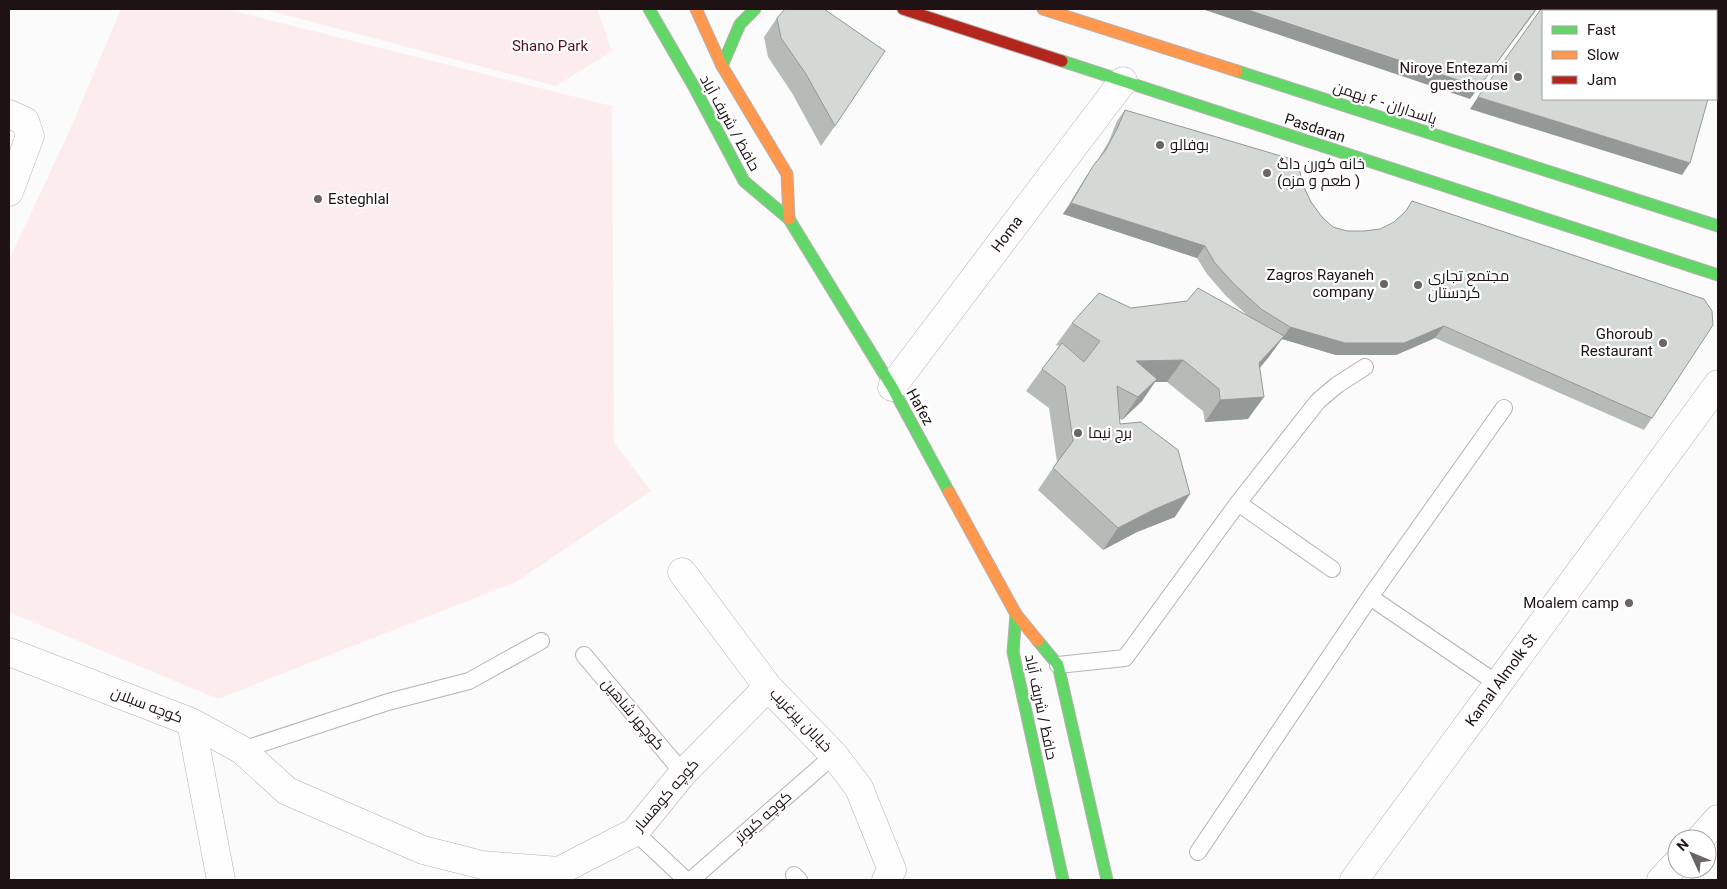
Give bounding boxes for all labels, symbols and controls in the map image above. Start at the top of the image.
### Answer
legend [1542,10,1717,100]
text: Fast [1587,21,1616,39]
park label: Shano Park [512,37,588,55]
text: Slow [1587,46,1619,64]
place label: Niroye Entezami guesthouse [1400,59,1508,94]
marker: Niroye Entezami guesthouse [1512,71,1524,83]
text: Jam [1587,71,1617,89]
street label: حافظ / شریف آباد [696,72,764,174]
street label: پاسداران - ۶ بهمن [1331,78,1439,129]
street label: Pasdaran [1282,110,1348,146]
place label: بوفالو [1170,136,1209,154]
marker: بوفالو [1154,139,1166,151]
place label: خانه کورن داگ (طعم و مزه ) [1277,155,1365,191]
marker: خانه کورن داگ (طعم و مزه ) [1261,167,1273,179]
place label: Esteghlal [328,190,389,208]
marker: Esteghlal [312,193,324,205]
street label: Homa [988,212,1026,256]
place label: Zagros Rayaneh company [1267,266,1374,301]
place label: مجتمع تجاری کردستان [1428,267,1509,303]
marker: Zagros Rayaneh company [1378,278,1390,290]
marker: مجتمع تجاری کردستان [1412,279,1424,291]
place label: Ghoroub Restaurant [1581,325,1653,360]
marker: Ghoroub Restaurant [1657,337,1669,349]
street label: Hafez [903,385,937,429]
place label: برج نیما [1088,424,1132,444]
marker: برج نیما [1072,427,1084,439]
place label: Moalem camp [1523,594,1619,612]
marker: Moalem camp [1623,597,1635,609]
street label: Kamal Almolk St [1461,630,1541,730]
street label: حافظ / شریف آباد [1021,653,1061,761]
street label: کوچهر شاهین [597,674,668,754]
street label: کوچه سبلان [108,683,186,728]
street label: خیابان پیرغریب [765,684,836,756]
street label: کوچه کوهسار [629,755,703,836]
street label: کوچه کبوتر [730,787,796,848]
north arrow [1667,829,1717,879]
text: N [1673,836,1692,854]

